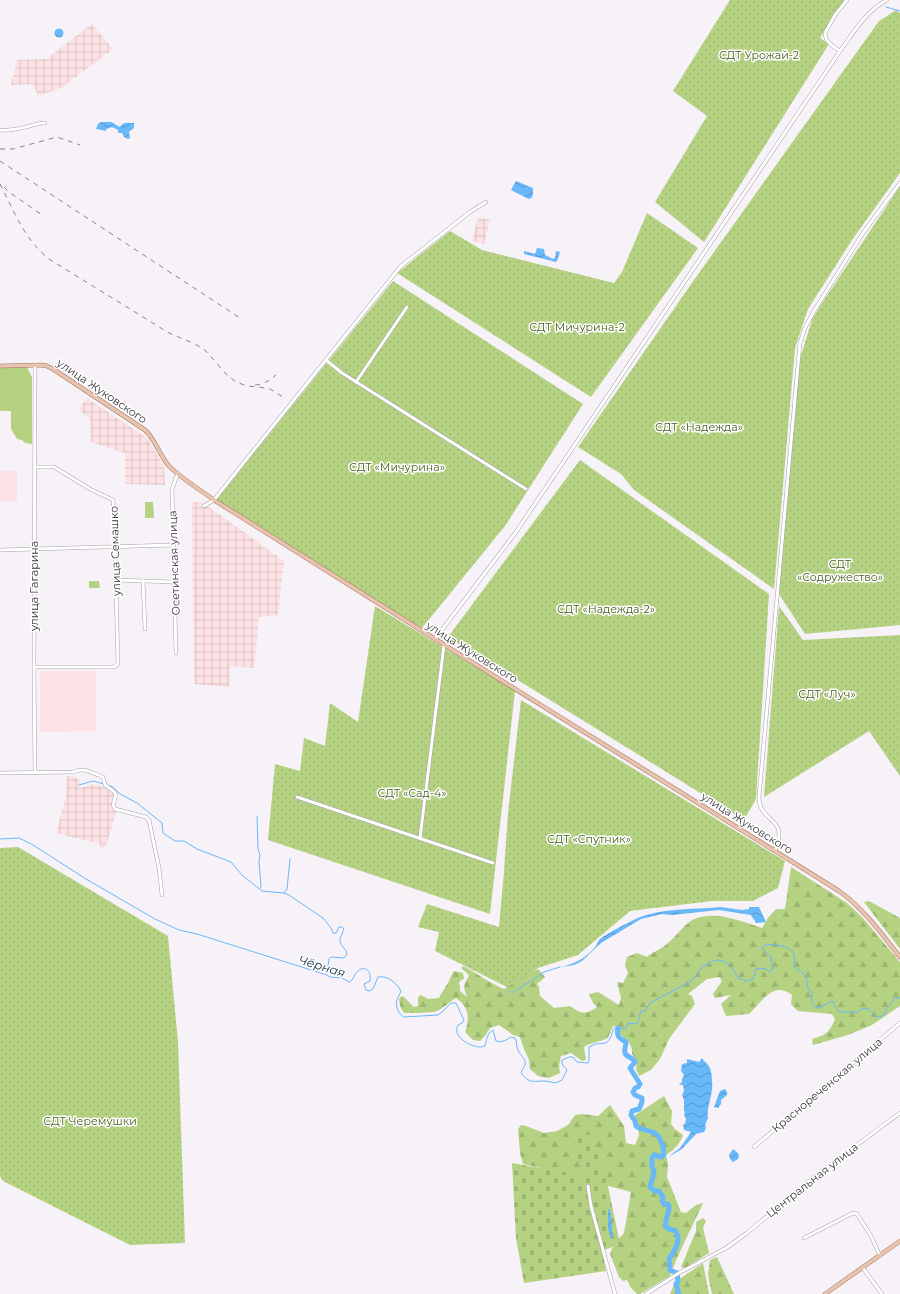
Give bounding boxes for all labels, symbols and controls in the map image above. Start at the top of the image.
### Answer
park label: СДТ Урожай-2 [719,48,799,62]
park label: СДТ Мичурина-2 [529,320,625,334]
street label: улица Жуковского [54,355,150,426]
park label: СДТ «Надежда» [655,420,743,434]
park label: СДТ «Мичурина» [349,460,445,474]
street label: улица Семашко [106,506,124,597]
street label: Осетинская улица [165,510,183,616]
street label: улица Гагарина [27,541,41,632]
park label: СДТ «Содружество» [797,557,883,584]
park label: СДТ «Надежда-2» [557,602,655,616]
street label: улица Жуковского [423,618,520,686]
park label: СДТ «Луч» [798,687,856,701]
park label: СДТ «Сад-4» [378,786,446,800]
street label: улица Жуковского [698,789,795,857]
park label: СДТ «Спутник» [547,832,631,846]
water label: Чёрная [297,952,347,980]
street label: Краснореченская улица [769,1035,885,1135]
park label: СДТ Черемушки [43,1114,137,1128]
street label: Центральная улица [763,1140,861,1220]

